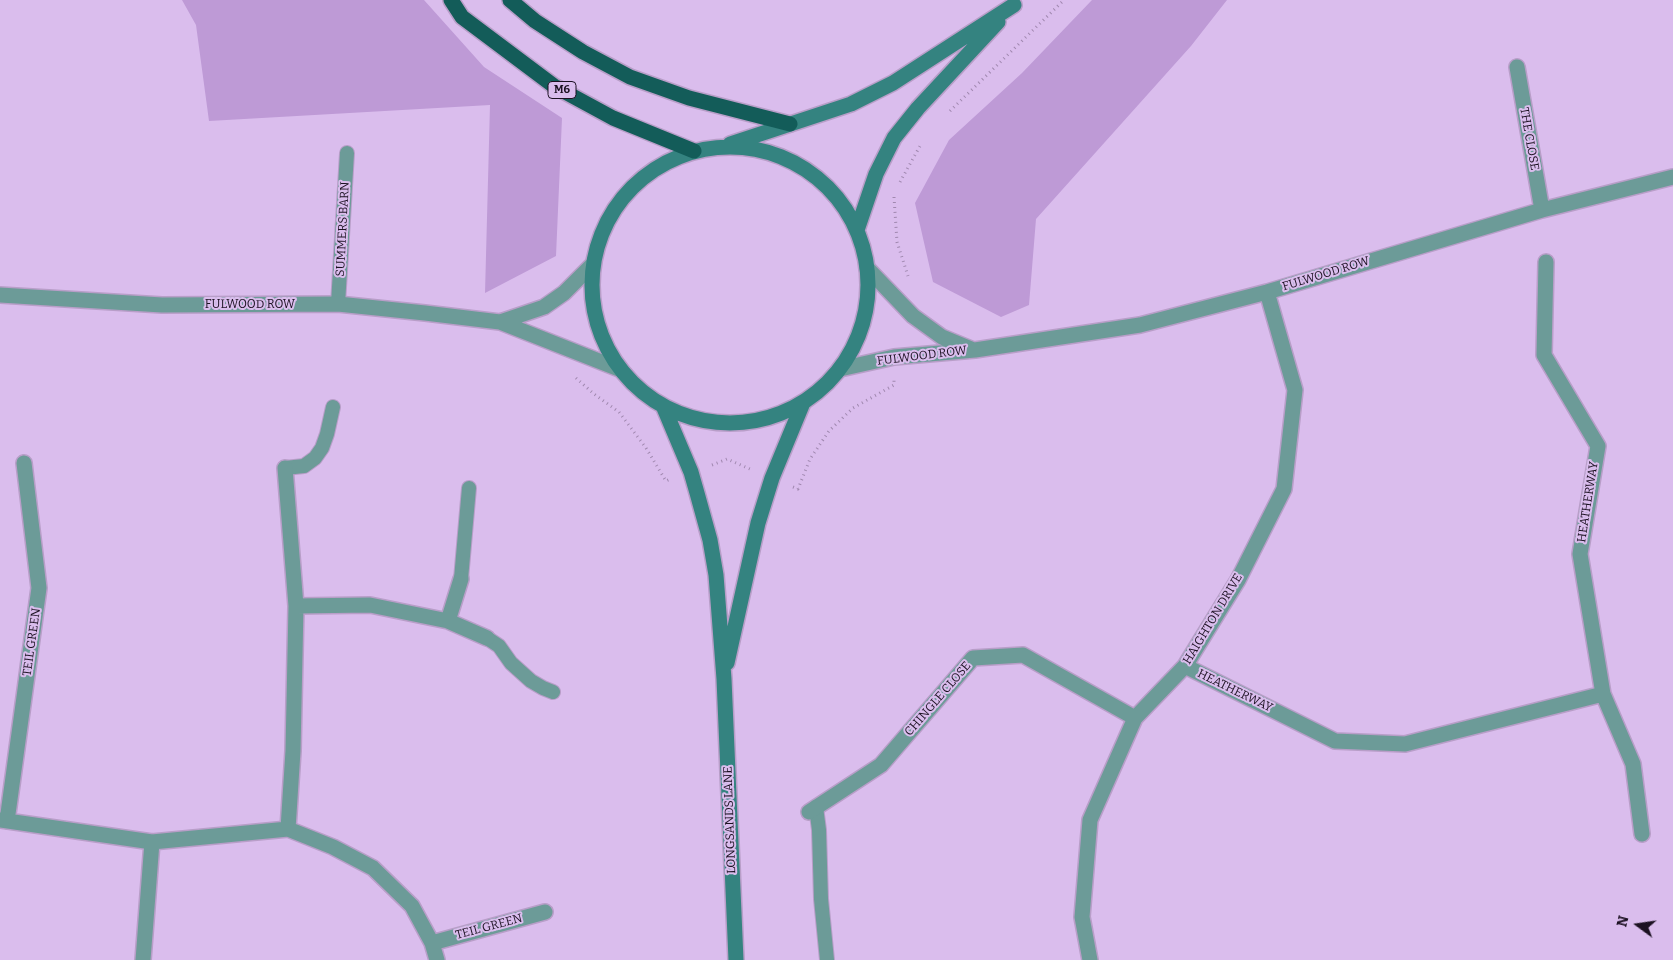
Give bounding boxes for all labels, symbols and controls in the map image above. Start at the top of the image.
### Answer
road number: M6 [548,82,576,98]
street label: THE CLOSE [1516,107,1542,171]
street label: SUMMERS BARN [333,181,353,277]
street label: FULWOOD ROW [1281,254,1371,294]
street label: FULWOOD ROW [205,298,295,312]
street label: FULWOOD ROW [876,343,968,369]
street label: HEATHERWAY [1574,460,1602,544]
street label: HAIGHTON DRIVE [1180,571,1246,667]
street label: TEIL GREEN [20,607,44,677]
street label: CHINGLE CLOSE [902,659,974,739]
street label: HEATHERWAY [1195,667,1275,715]
street label: LONGSANDS LANE [721,766,739,874]
north arrow [1613,900,1663,950]
street label: TEIL GREEN [454,911,524,943]
text: N [1613,914,1633,929]

